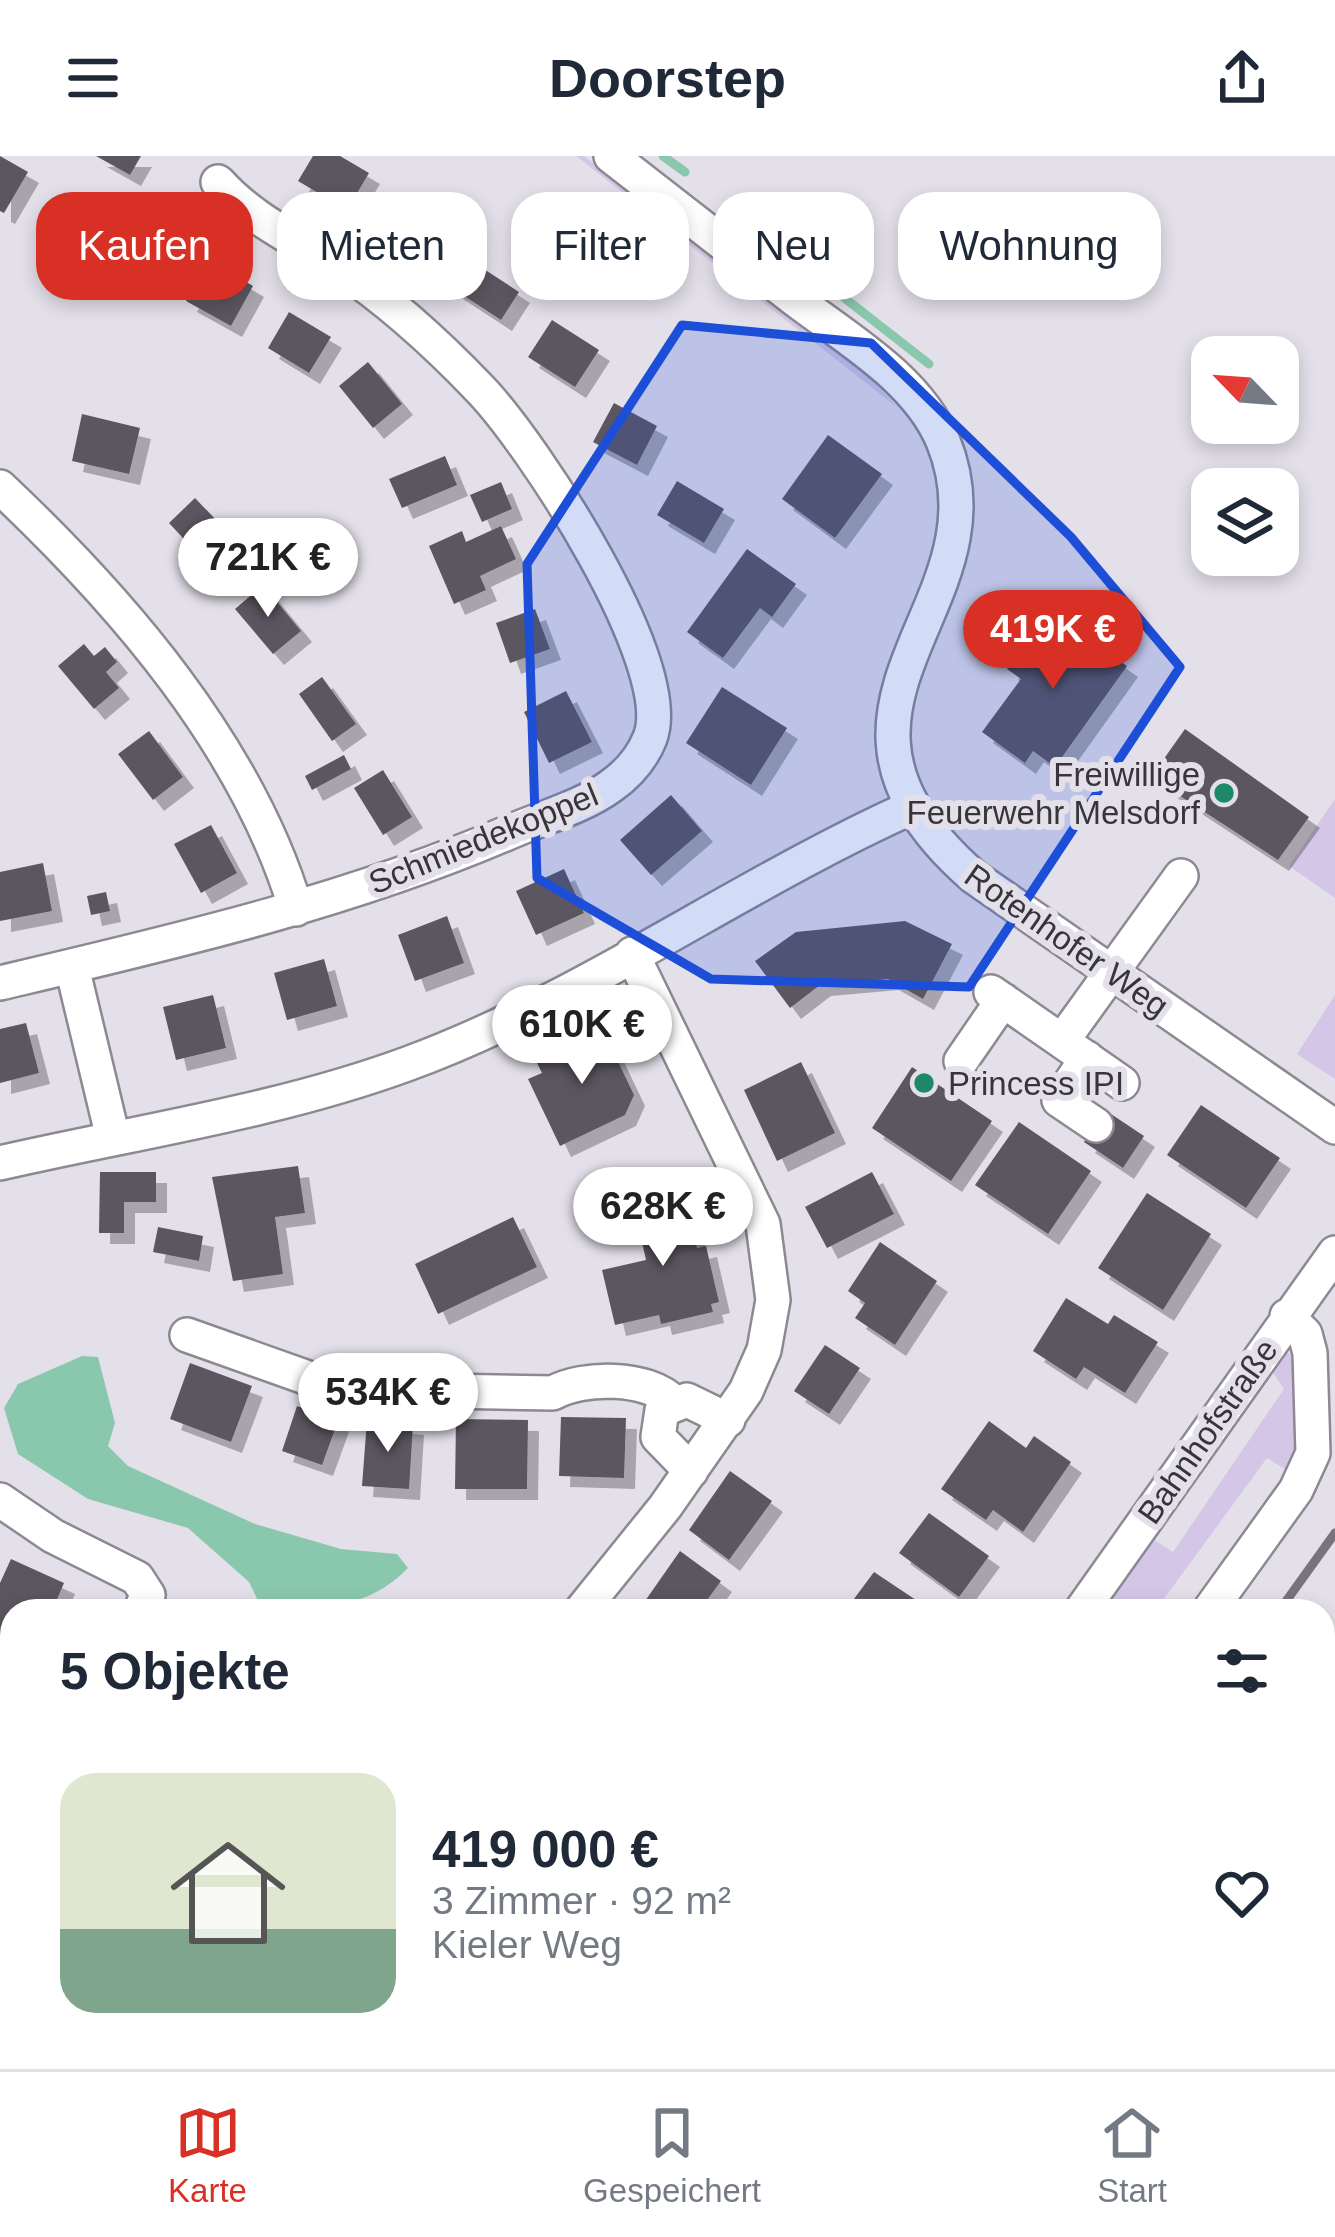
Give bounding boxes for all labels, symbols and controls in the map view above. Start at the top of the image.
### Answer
icon: menu [60,45,126,111]
icon: share [1209,45,1275,111]
text: Doorstep [549,48,786,108]
chip: Kaufen [36,192,253,300]
chip: Mieten [277,192,487,300]
chip: Filter [511,192,689,300]
chip: Neu [713,192,874,300]
chip: Wohnung [898,192,1161,300]
north arrow [1191,336,1299,444]
map controls [1191,336,1299,576]
button: layers [1191,468,1299,576]
pin: 721K € [170,518,366,620]
text: 721K € [205,535,331,578]
pin: 419K € [955,590,1151,692]
text: 419K € [990,607,1116,650]
place label: Freiwillige Feuerwehr Melsdorf [907,756,1201,831]
street label: Schmiedekoppel [363,776,603,901]
marker: Freiwillige Feuerwehr Melsdorf [1211,780,1237,806]
street label: Rotenhofer Weg [958,857,1176,1024]
pin: 610K € [484,985,680,1087]
text: 610K € [519,1002,645,1045]
place label: Princess IPI [948,1065,1124,1102]
marker: Princess IPI [911,1070,937,1096]
pin: 628K € [565,1167,761,1269]
text: 628K € [600,1184,726,1227]
street label: Bahnhofstraße [1130,1332,1285,1531]
pin: 534K € [290,1353,486,1455]
text: 534K € [325,1370,451,1413]
icon: filters [1209,1638,1275,1704]
text: 5 Objekte [60,1643,290,1700]
icon: home [156,1821,300,1965]
text: 419 000 € [432,1821,659,1878]
icon: heart [1209,1860,1275,1926]
text: 3 Zimmer · 92 m² [432,1879,731,1922]
text: Kieler Weg [432,1923,622,1966]
tab: Karte [168,2100,247,2210]
tab: Gespeichert [583,2100,761,2210]
tab: Start [1097,2100,1167,2210]

